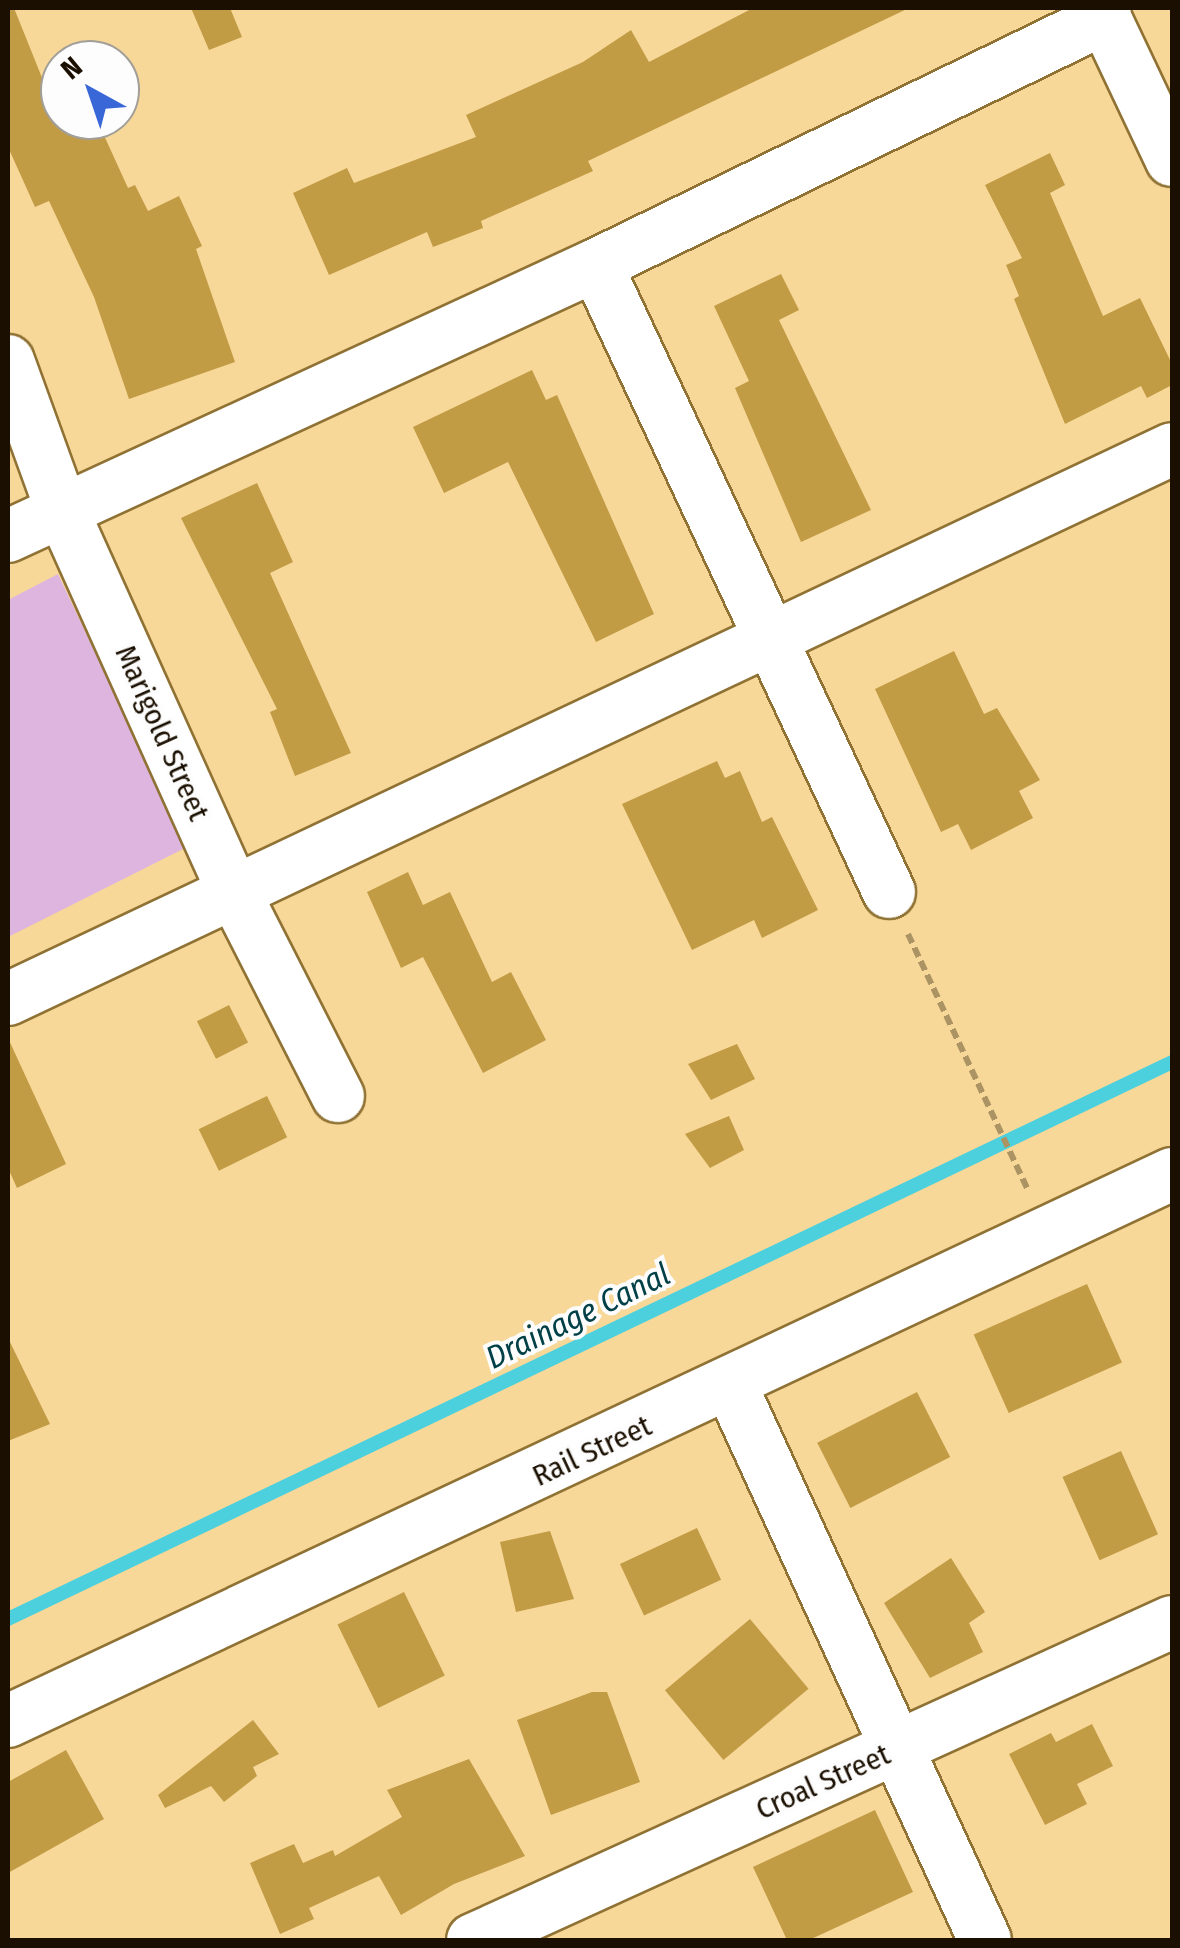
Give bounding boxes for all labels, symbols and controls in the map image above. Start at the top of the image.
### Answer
north arrow [40,40,140,140]
text: N [55,50,89,86]
street label: Marigold Street [107,640,217,826]
water label: Drainage Canal [480,1255,676,1377]
street label: Rail Street [527,1408,657,1494]
street label: Croal Street [750,1736,896,1828]

